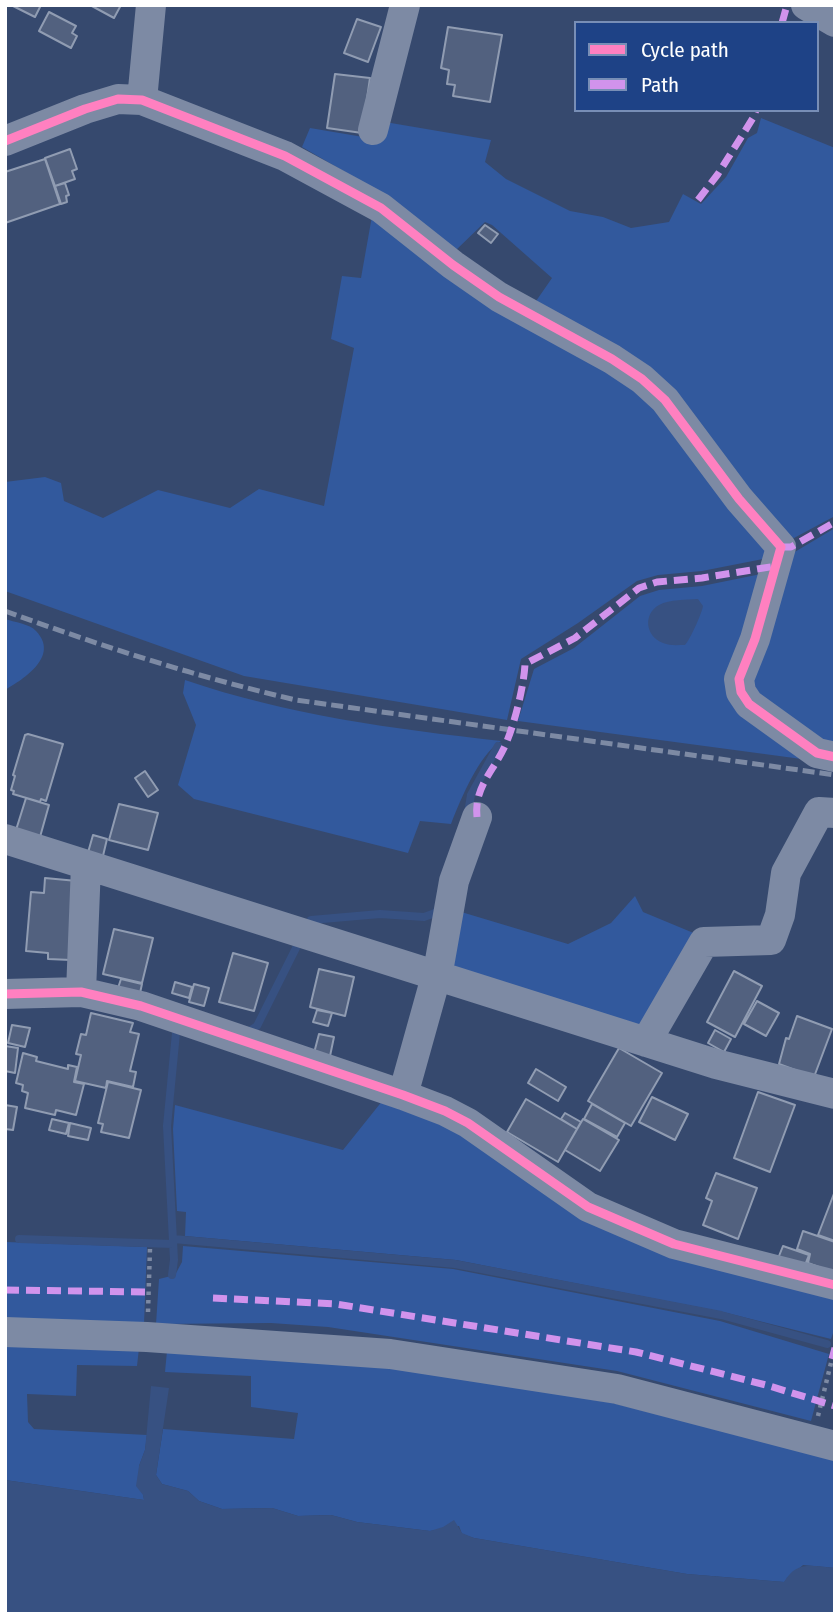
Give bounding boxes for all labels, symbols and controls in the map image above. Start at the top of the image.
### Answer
legend [574,21,819,112]
text: Cycle path [641,37,729,63]
text: Path [641,72,679,98]

